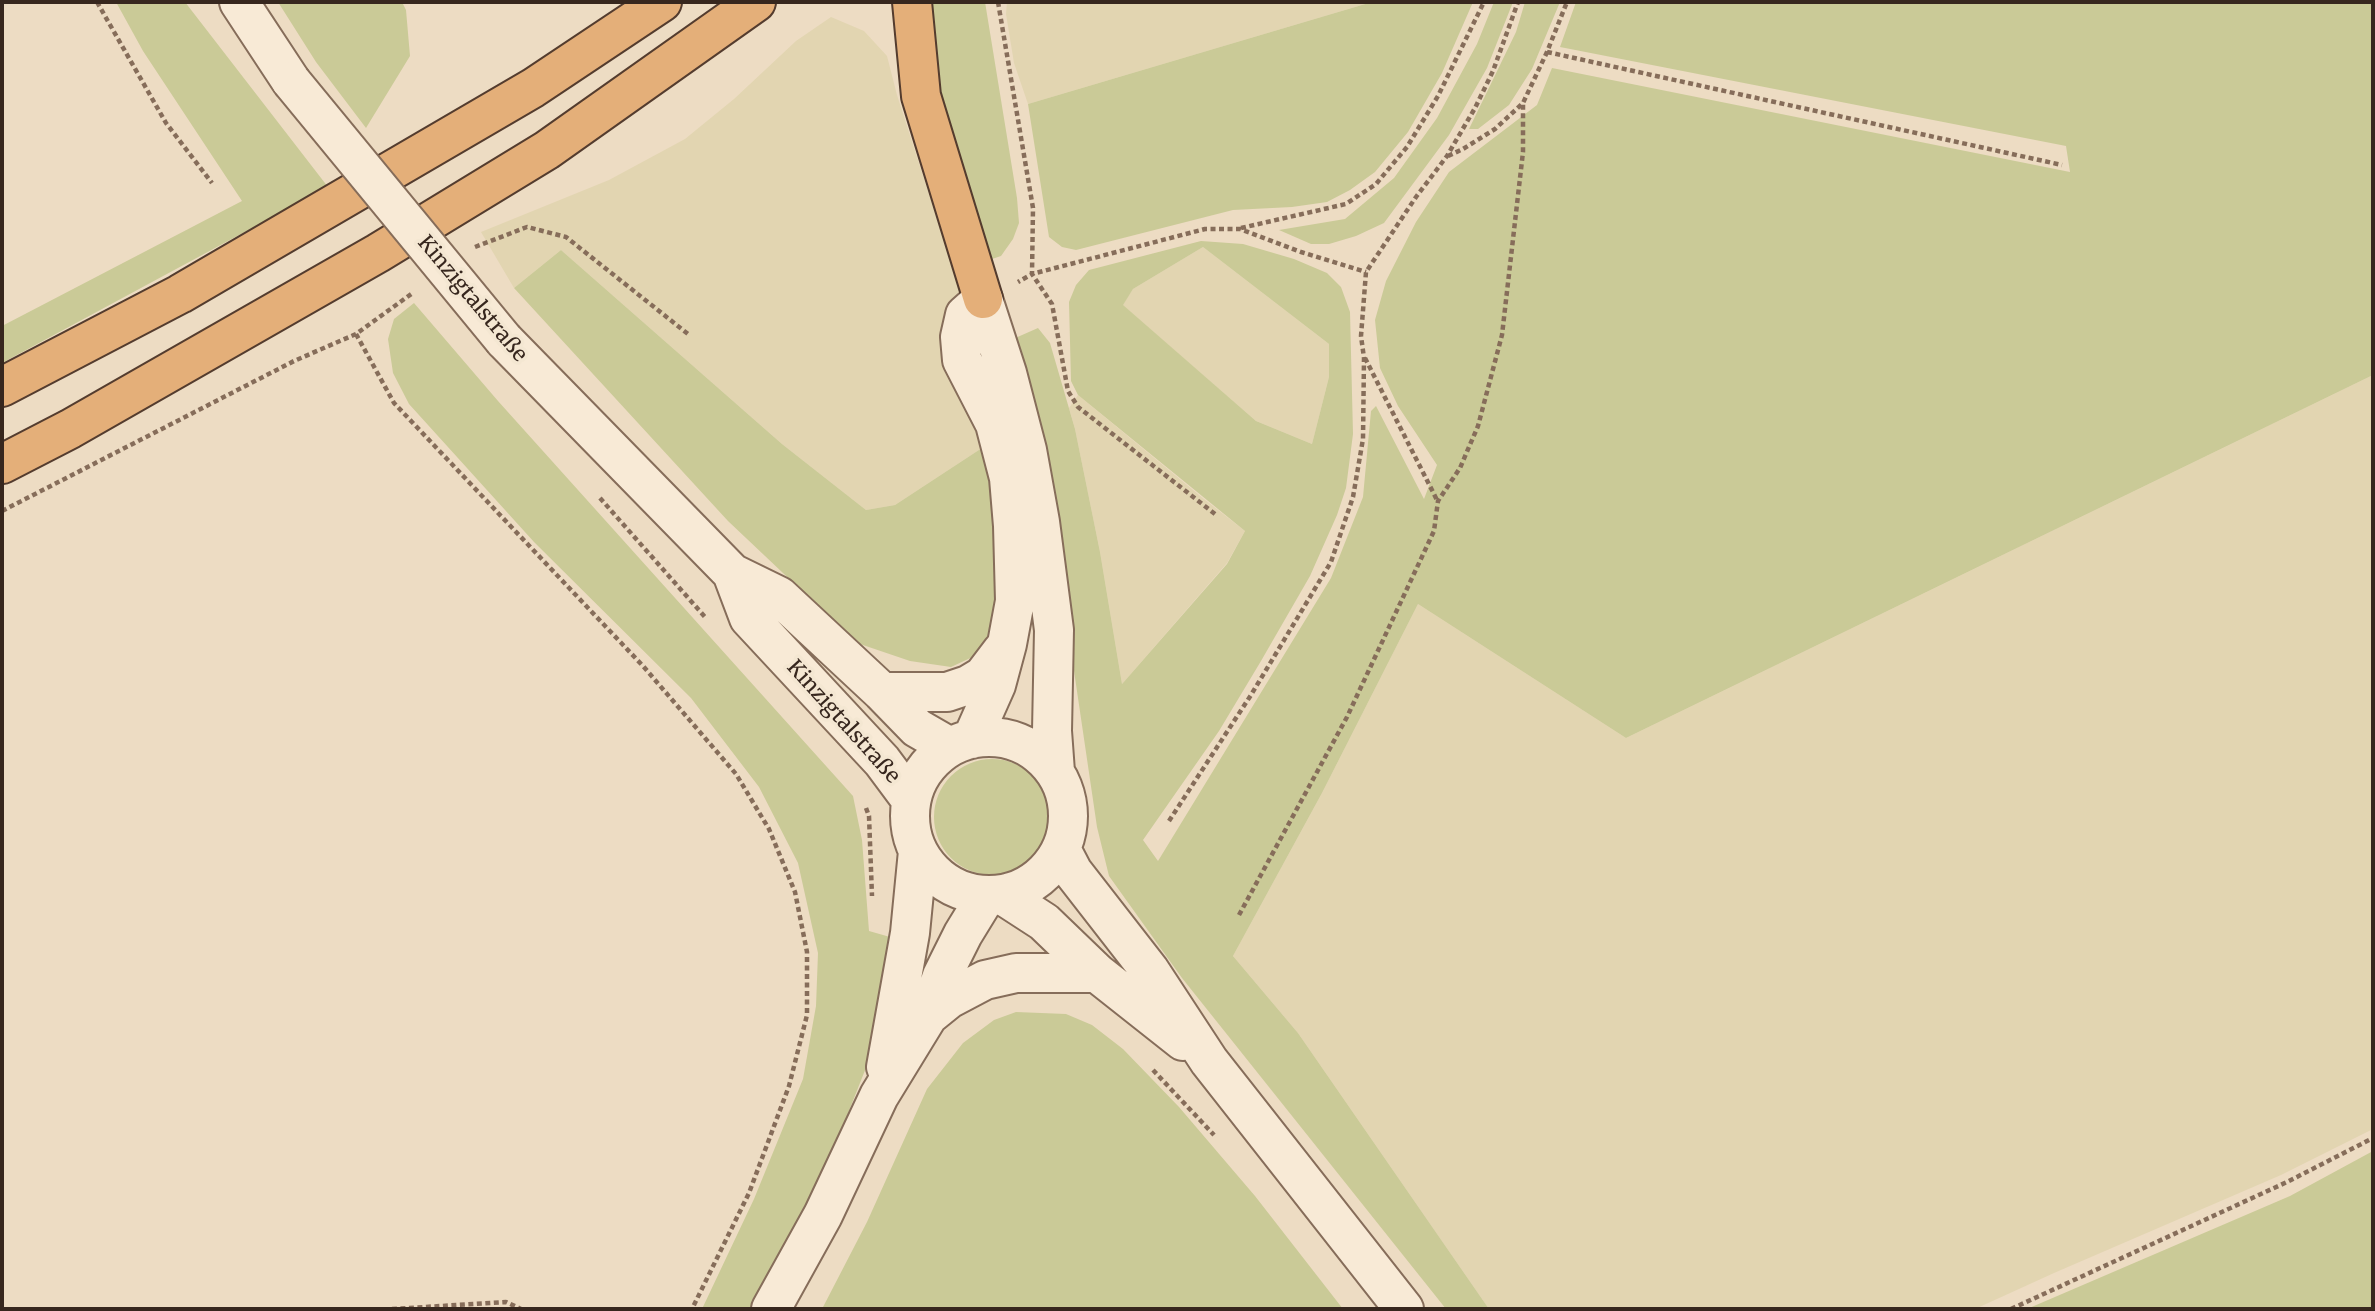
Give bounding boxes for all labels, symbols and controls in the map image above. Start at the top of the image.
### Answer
street label: Kinzigtalstraße [412,231,532,367]
street label: Kinzigtalstraße [781,655,905,789]

